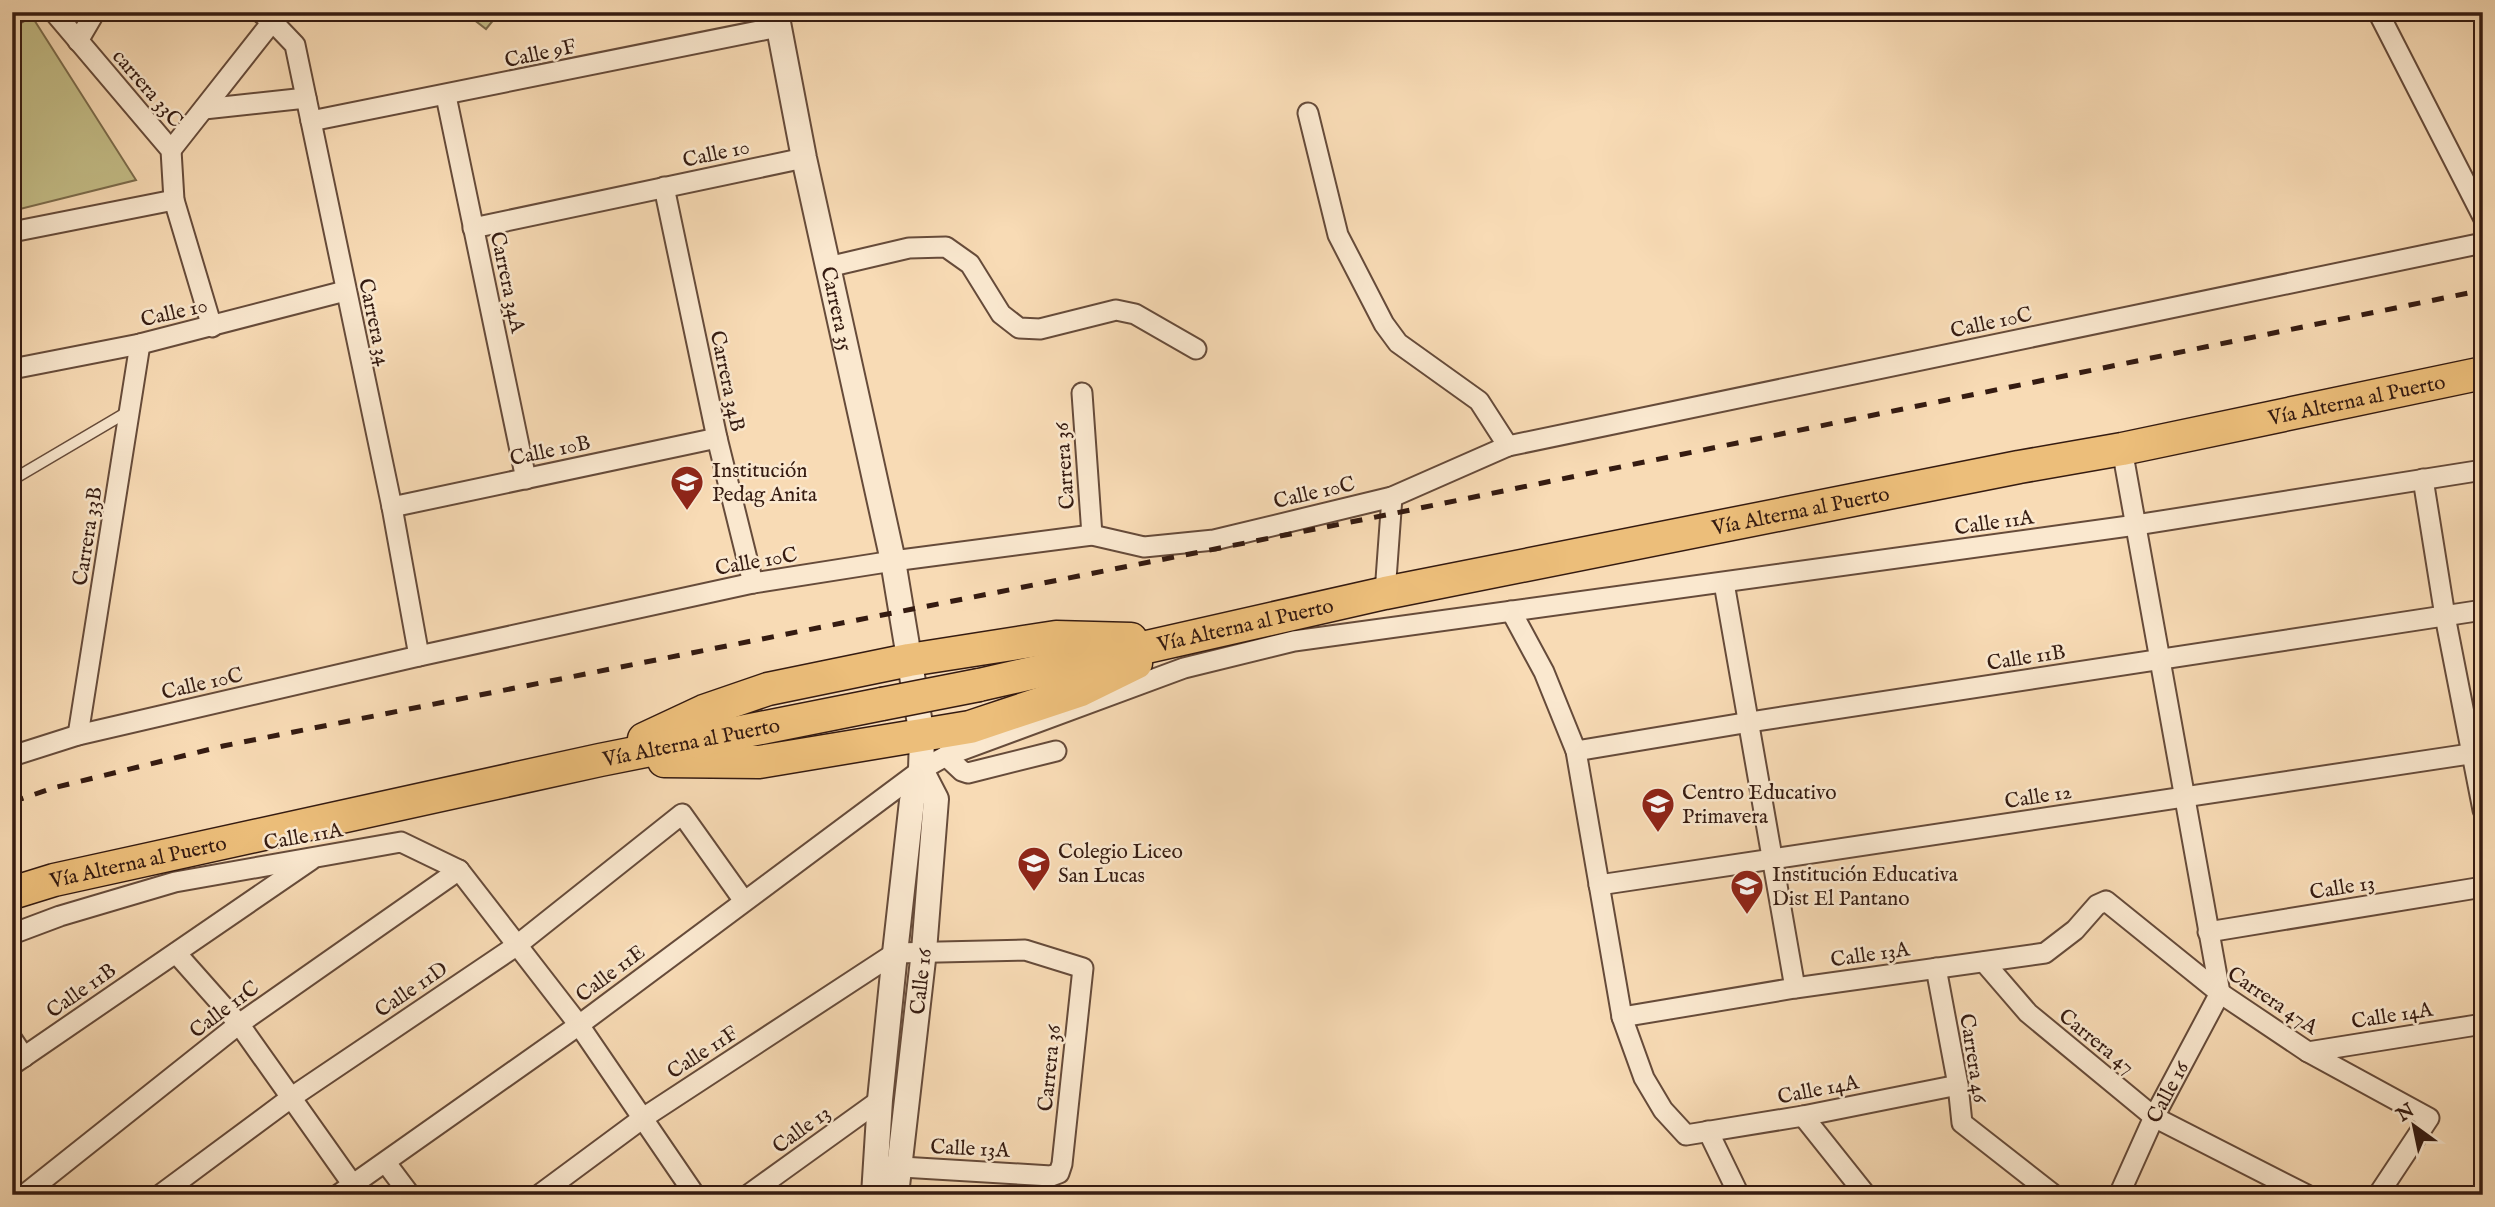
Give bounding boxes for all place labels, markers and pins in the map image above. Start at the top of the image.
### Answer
place label: Institución Pedag Anita [712,458,818,509]
school or university icon: Institución Pedag Anita [668,463,706,512]
place label: Centro Educativo Primavera [1682,780,1836,831]
school or university icon: Centro Educativo Primavera [1639,785,1677,834]
place label: Colegio Liceo San Lucas [1058,839,1183,890]
school or university icon: Colegio Liceo San Lucas [1015,844,1053,893]
place label: Institución Educativa Dist El Pantano [1772,862,1959,913]
school or university icon: Institución Educativa Dist El Pantano [1728,867,1766,916]

